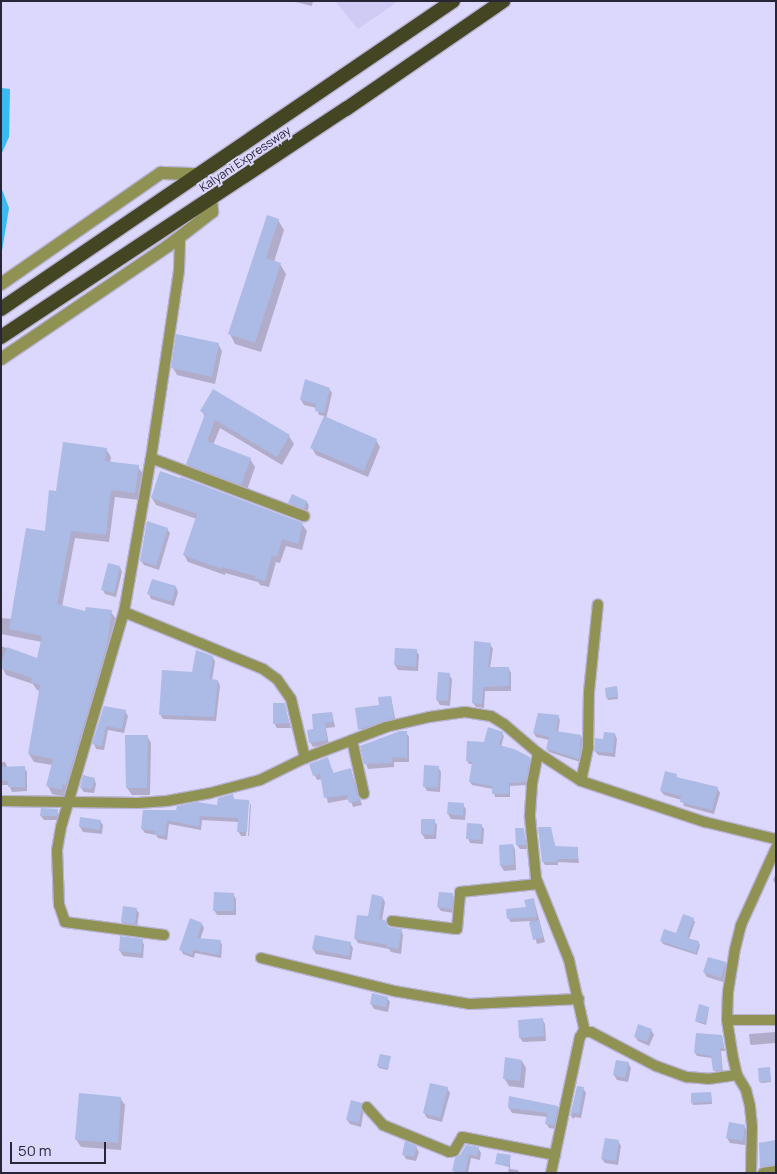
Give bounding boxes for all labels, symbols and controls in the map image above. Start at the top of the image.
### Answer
street label: Kalyani Expressway [197,123,293,195]
scale bar [12,1132,109,1164]
text: 50 m [18,1140,52,1161]

